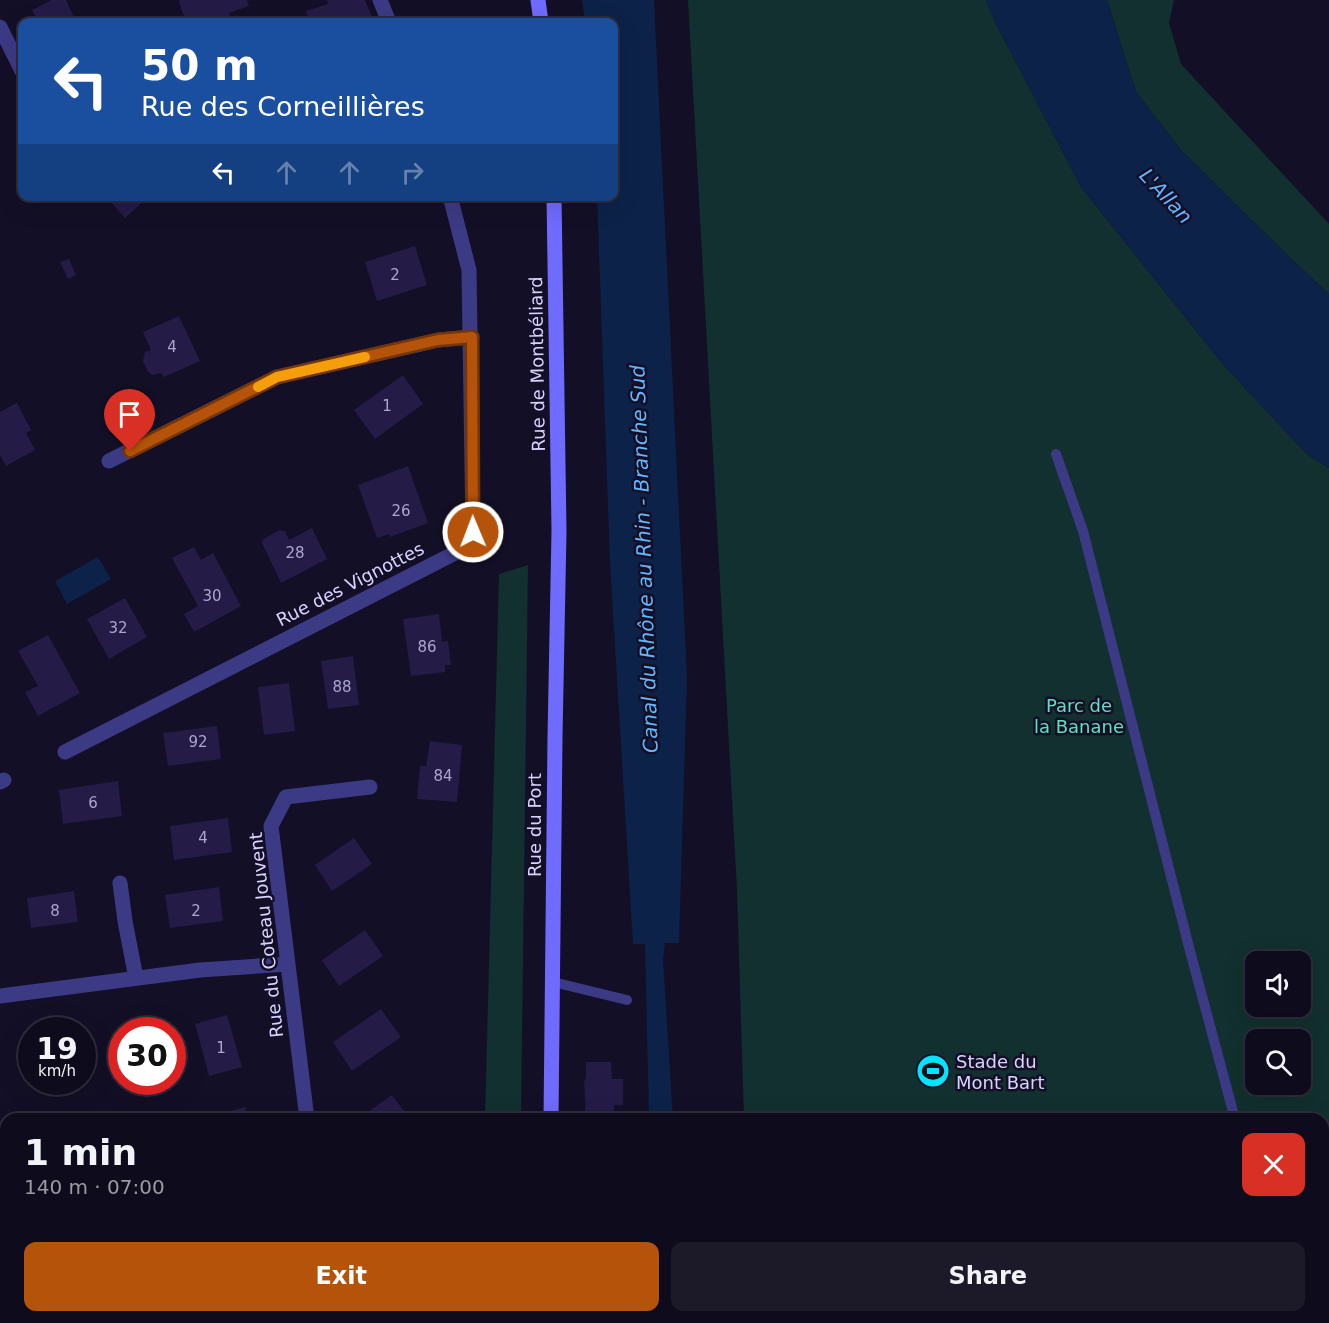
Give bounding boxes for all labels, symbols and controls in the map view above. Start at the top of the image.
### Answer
text: 50 m [141,41,258,90]
icon: left [42,42,120,120]
text: Rue des Corneillières [141,91,425,122]
icon: left [207,156,240,189]
icon: ahead [270,156,303,189]
icon: ahead [333,156,366,189]
icon: right [396,156,429,189]
water label: L'Allan [1135,164,1197,228]
house number: 2 [390,266,400,284]
street label: Rue de Montbéliard [525,276,549,452]
house number: 4 [167,338,177,356]
water label: Canal du Rhône au Rhin - Branche Sud [625,364,663,753]
pin [104,389,155,451]
house number: 1 [382,397,392,415]
icon: arrive [113,398,146,431]
position arrow [441,500,505,564]
house number: 26 [391,502,411,520]
street label: Rue des Vignottes [273,538,427,630]
house number: 28 [285,544,305,562]
house number: 30 [202,587,222,605]
house number: 32 [108,619,128,637]
house number: 86 [417,638,437,656]
house number: 88 [332,678,352,696]
park label: Parc de la Banane [1034,695,1124,737]
house number: 92 [188,733,208,751]
house number: 84 [433,767,453,785]
street label: Rue du Port [524,773,545,877]
house number: 6 [88,794,98,812]
house number: 4 [198,829,208,847]
street label: Rue du Coteau Jouvent [245,831,287,1039]
house number: 8 [50,902,60,920]
house number: 2 [191,902,201,920]
map controls [1245,951,1311,1095]
button: sound [1245,951,1311,1017]
speed limit sign: 30 [108,1017,186,1095]
button: search [1245,1029,1311,1095]
text: 19 [36,1031,78,1066]
house number: 1 [216,1039,226,1057]
place label: Stade du Mont Bart [956,1051,1045,1093]
sports icon: Stade du Mont Bart [915,1053,951,1089]
text: km/h [38,1062,76,1080]
text: 1 min [24,1132,137,1173]
button: close [1242,1133,1305,1196]
text: 140 m · 07:00 [24,1175,165,1199]
button: Exit [24,1242,659,1311]
button: Share [671,1242,1305,1311]

